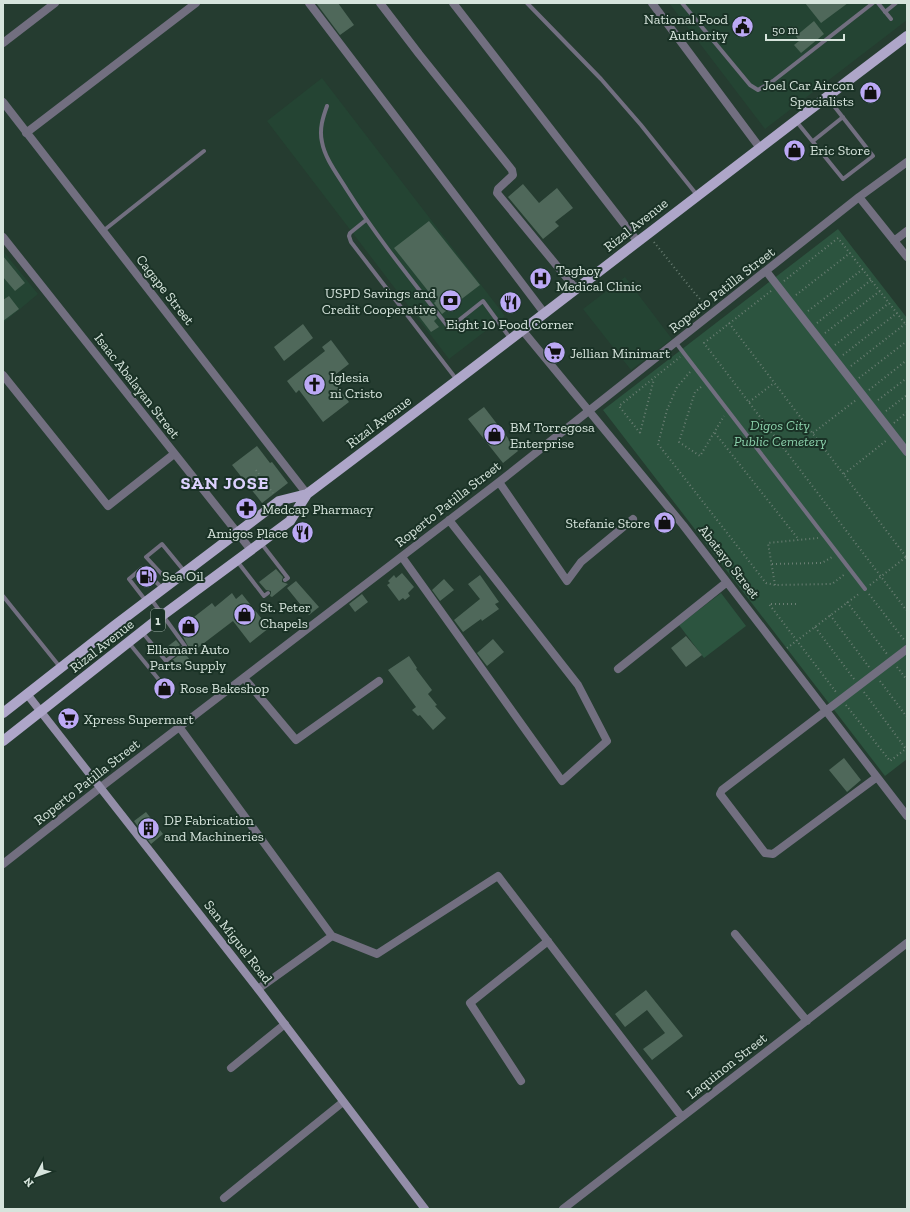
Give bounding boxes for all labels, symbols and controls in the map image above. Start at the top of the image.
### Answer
place label: National Food Authority [644,11,729,44]
public building icon: National Food Authority [730,14,756,40]
scale bar [766,16,844,42]
text: 50 m [772,23,799,37]
place label: Joel Car Aircon Specialists [763,77,854,110]
shop icon: Joel Car Aircon Specialists [857,80,883,106]
shop icon: Eric Store [781,137,807,163]
place label: Eric Store [810,142,870,159]
street label: Rizal Avenue [601,194,672,255]
street label: Roperto Patilla Street [666,243,779,337]
street label: Cagape Street [132,251,198,329]
place label: Taghoy Medical Clinic [556,262,641,295]
hospital icon: Taghoy Medical Clinic [528,265,554,291]
place label: USPD Savings and Credit Cooperative [322,285,436,318]
bank icon: USPD Savings and Credit Cooperative [438,288,464,314]
restaurant icon: Eight 10 Food Corner [497,289,523,315]
place label: Eight 10 Food Corner [446,316,574,333]
street label: Isaac Abalayan Street [91,330,184,443]
supermarket icon: Jellian Minimart [541,340,567,366]
place label: Jellian Minimart [570,345,671,362]
place label: Iglesia ni Cristo [330,369,382,402]
church icon: Iglesia ni Cristo [301,372,327,398]
street label: Rizal Avenue [343,392,415,452]
park label: Digos City Public Cemetery [734,417,827,450]
place label: BM Torregosa Enterprise [510,419,595,452]
shop icon: BM Torregosa Enterprise [481,422,507,448]
street label: Roperto Patilla Street [392,457,505,551]
district label: SAN JOSE [181,472,269,494]
pharmacy icon: Medcap Pharmacy [234,496,260,522]
place label: Medcap Pharmacy [262,501,374,518]
shop icon: Stefanie Store [652,510,678,536]
place label: Stefanie Store [566,515,650,532]
restaurant icon: Amigos Place [290,520,316,546]
street label: Abatayo Street [695,522,764,603]
place label: Amigos Place [207,525,288,542]
fuel station icon: Sea Oil [133,563,159,589]
place label: Sea Oil [162,568,204,585]
place label: St. Peter Chapels [260,599,311,632]
shop icon: St. Peter Chapels [232,602,258,628]
road number: 1 [151,609,165,631]
shop icon: Ellamari Auto Parts Supply [175,614,201,640]
street label: Rizal Avenue [67,615,138,676]
place label: Ellamari Auto Parts Supply [147,641,229,674]
shop icon: Rose Bakeshop [152,675,178,701]
place label: Rose Bakeshop [180,680,270,697]
supermarket icon: Xpress Supermart [55,706,81,732]
place label: Xpress Supermart [84,711,195,728]
street label: Roperto Patilla Street [31,735,144,829]
place label: DP Fabrication and Machineries [164,812,264,845]
building icon: DP Fabrication and Machineries [135,815,161,841]
street label: San Miguel Road [200,897,276,987]
street label: Laquinon Street [684,1029,771,1103]
north arrow [16,1156,56,1196]
text: N [21,1174,36,1190]

